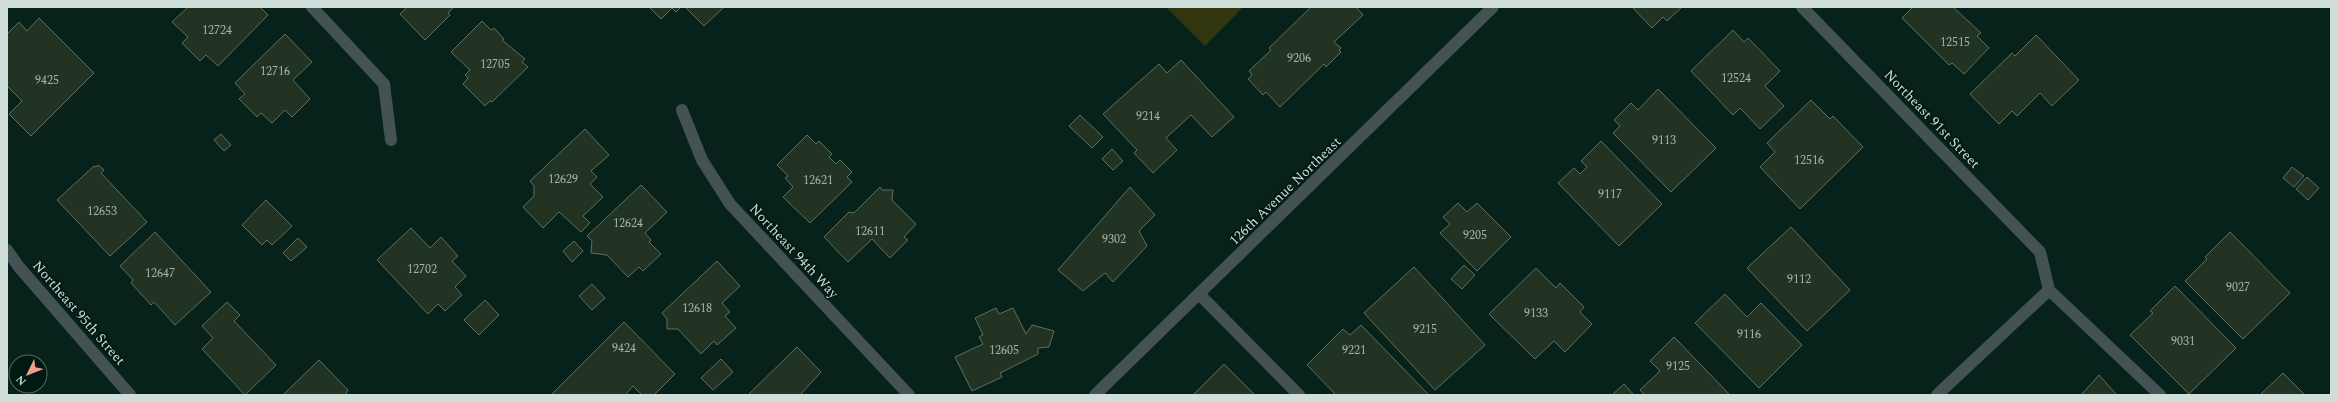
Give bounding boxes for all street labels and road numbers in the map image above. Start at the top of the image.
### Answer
street label: Northeast 91st Street [1879,65,1985,173]
street label: 126th Avenue Northeast [1224,132,1346,250]
street label: Northeast 94th Way [744,199,844,304]
street label: Northeast 95th Street [28,256,131,370]

